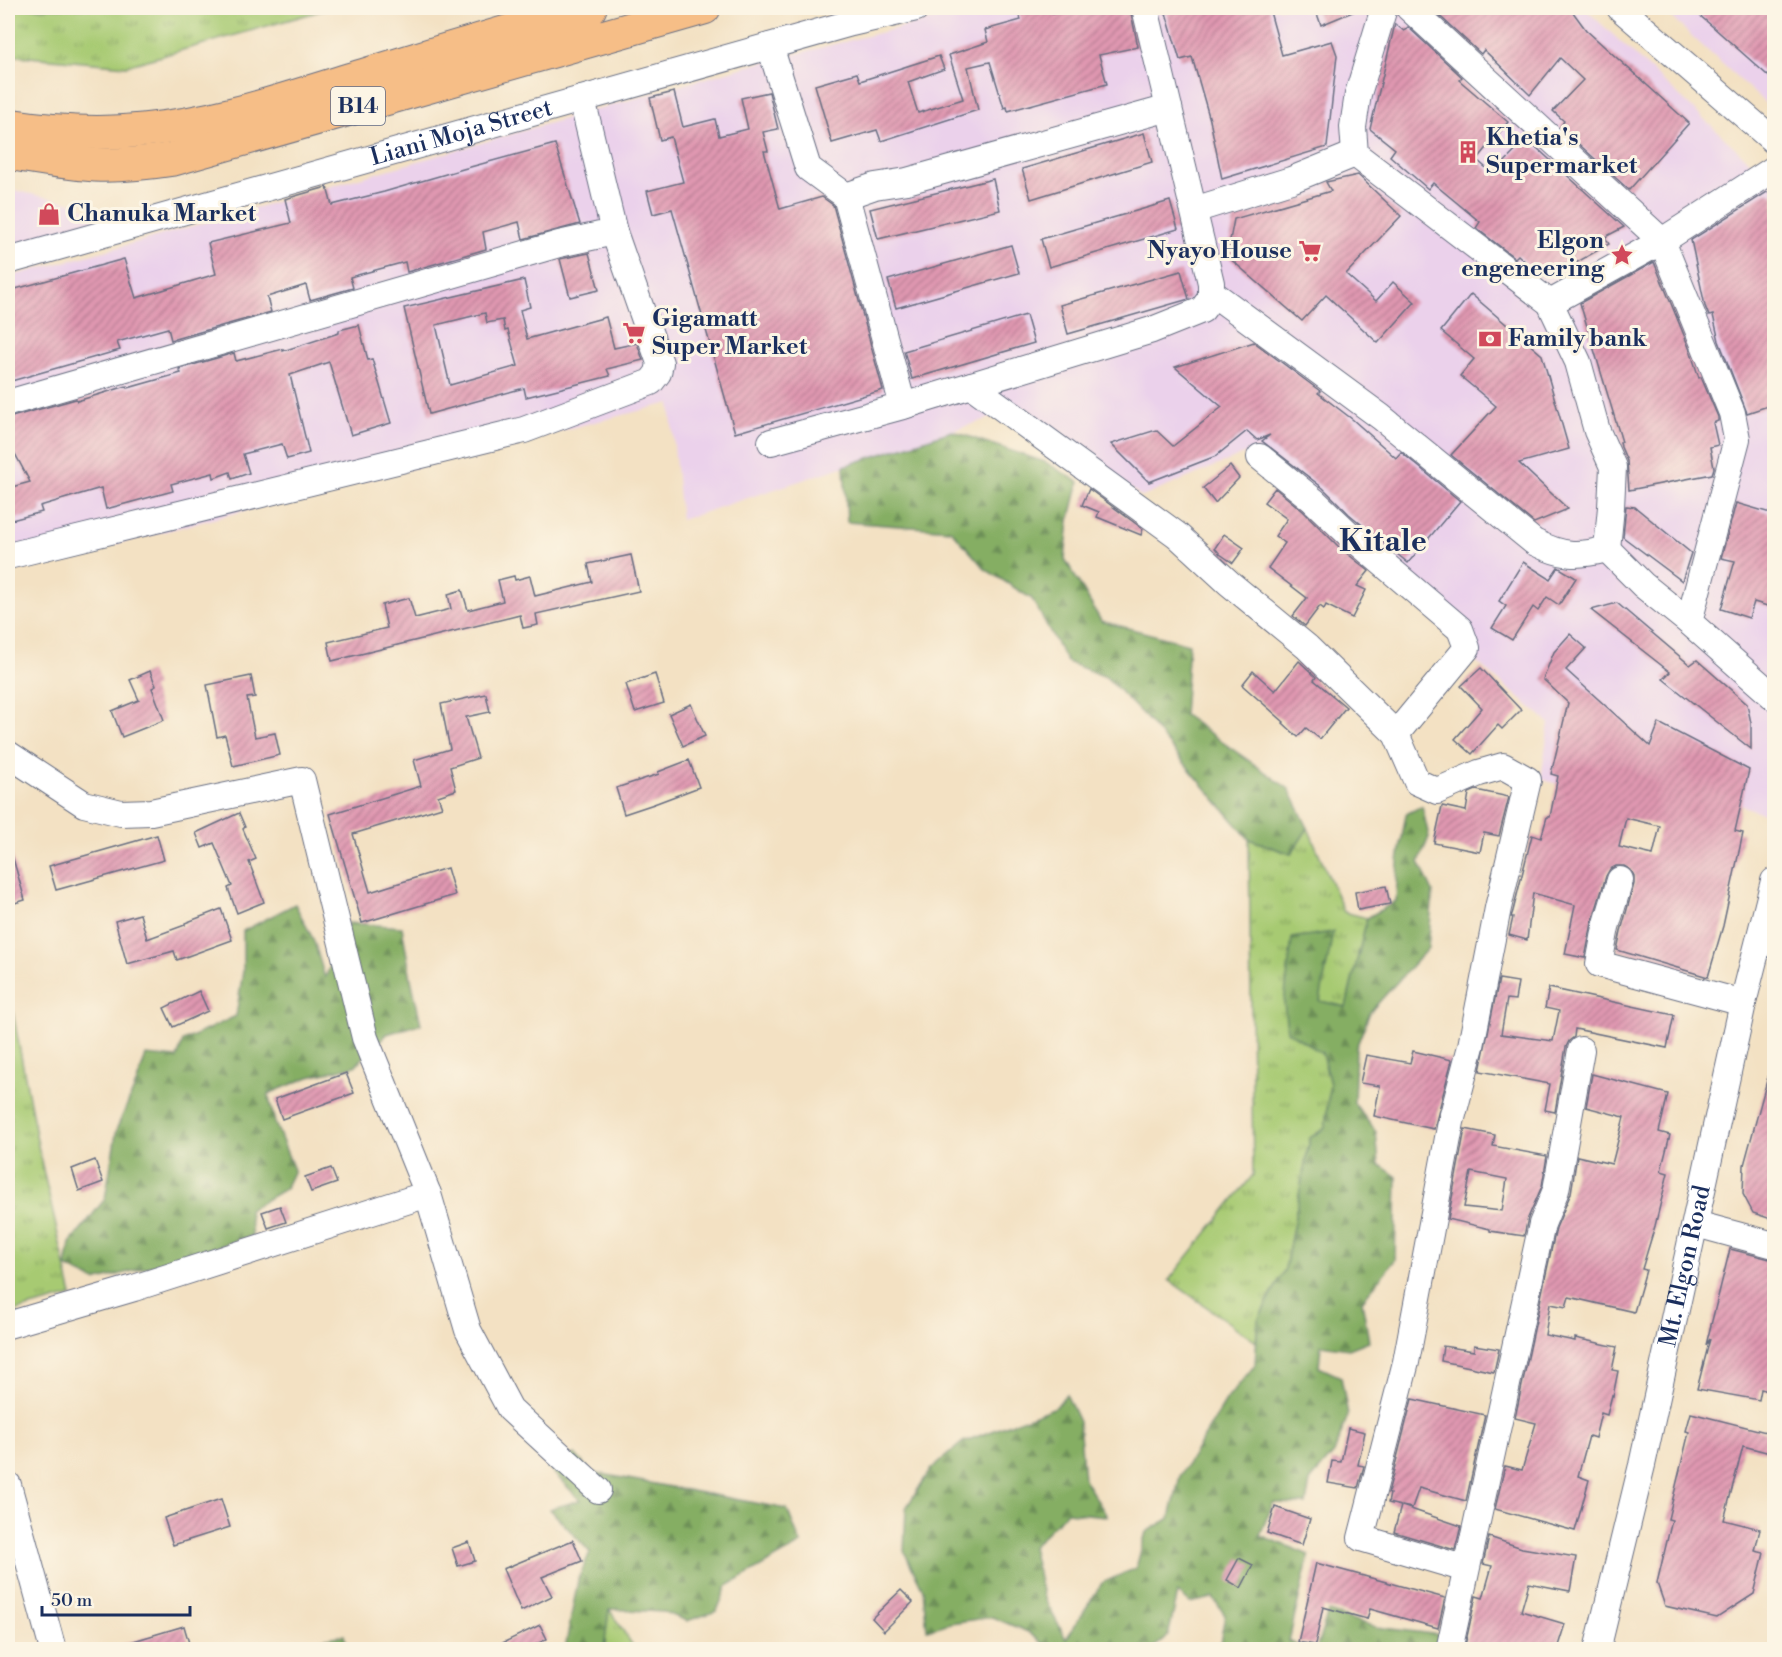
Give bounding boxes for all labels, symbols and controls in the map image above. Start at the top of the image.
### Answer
road number: B14 [331,87,385,125]
street label: Liani Moja Street [367,93,556,173]
place label: Khetia's Supermarket [1486,123,1638,181]
building icon: Khetia's Supermarket [1455,139,1481,165]
place label: Chanuka Market [67,199,256,229]
shop icon: Chanuka Market [36,201,62,227]
place label: Elgon engeneering [1461,226,1605,284]
place label: Nyayo House [1147,236,1292,266]
supermarket icon: Nyayo House [1297,238,1323,264]
place icon: Elgon engeneering [1609,242,1635,268]
place label: Gigamatt Super Market [652,304,808,362]
supermarket icon: Gigamatt Super Market [621,320,647,346]
place label: Family bank [1508,324,1648,354]
bank icon: Family bank [1477,326,1503,352]
district label: Kitale [1339,523,1427,561]
street label: Mt. Elgon Road [1653,1182,1718,1350]
scale bar [42,1579,190,1617]
text: 50 m [51,1589,93,1612]

